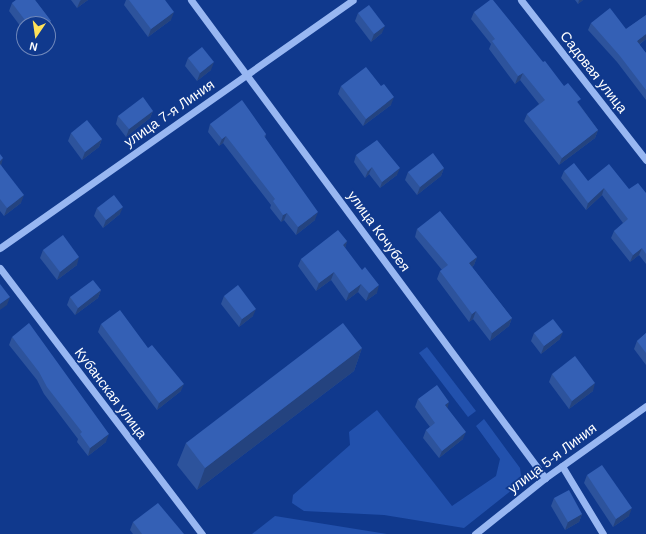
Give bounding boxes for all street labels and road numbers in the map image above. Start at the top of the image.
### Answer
street label: Садовая улица [557,28,631,116]
street label: улица 7-я Линия [121,76,217,150]
street label: улица Кочубея [344,187,414,275]
street label: Кубанская улица [71,344,151,442]
street label: улица 5-я Линия [504,419,600,497]

